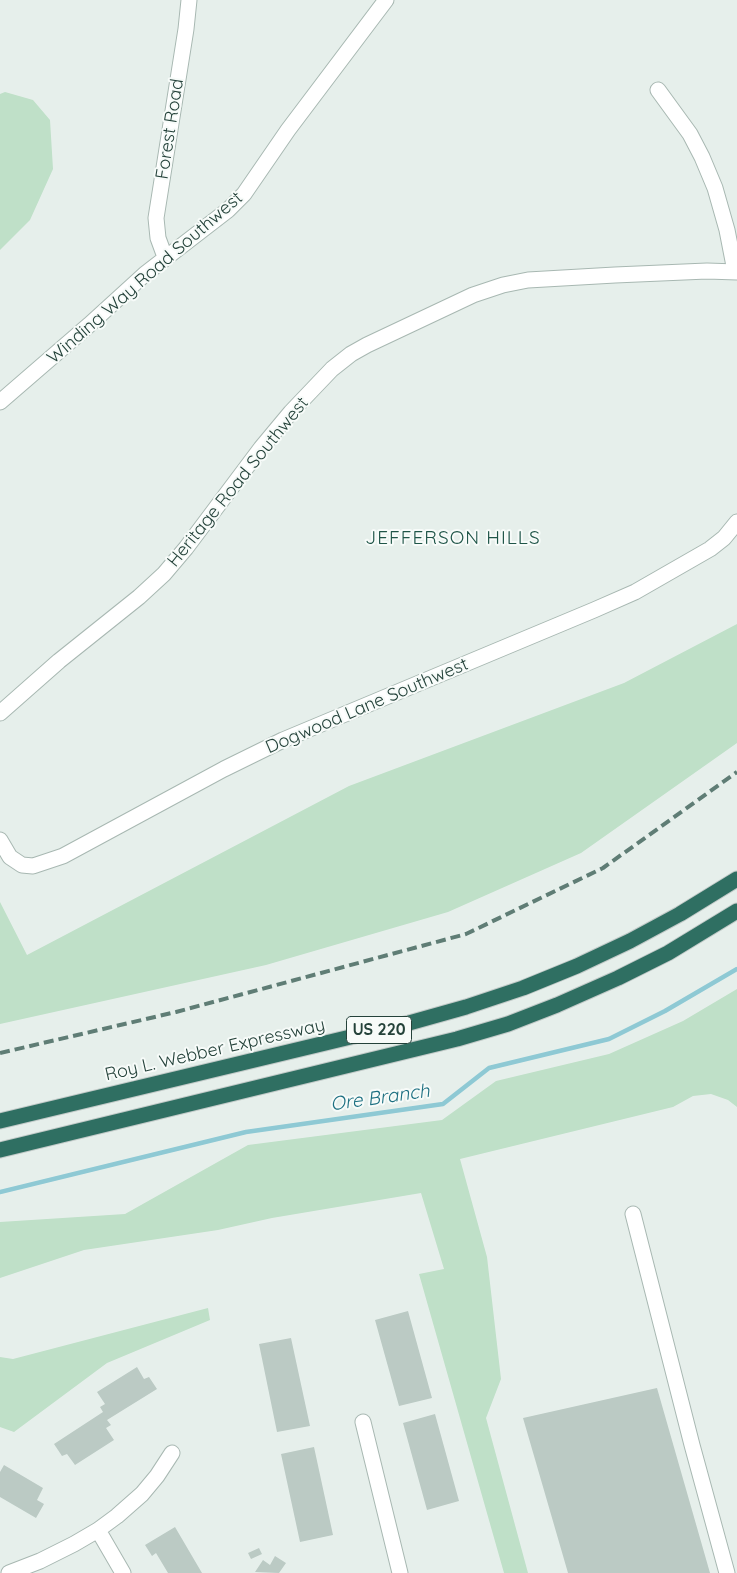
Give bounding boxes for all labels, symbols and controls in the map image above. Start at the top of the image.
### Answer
street label: Forest Road [151,77,189,181]
street label: Winding Way Road Southwest [43,187,247,369]
street label: Heritage Road Southwest [163,393,313,571]
district label: JEFFERSON HILLS [363,527,543,549]
street label: Dogwood Lane Southwest [262,653,472,759]
street label: Roy L. Webber Expressway [103,1014,327,1086]
road number: US 220 [346,1016,412,1044]
water label: Ore Branch [329,1080,431,1116]

